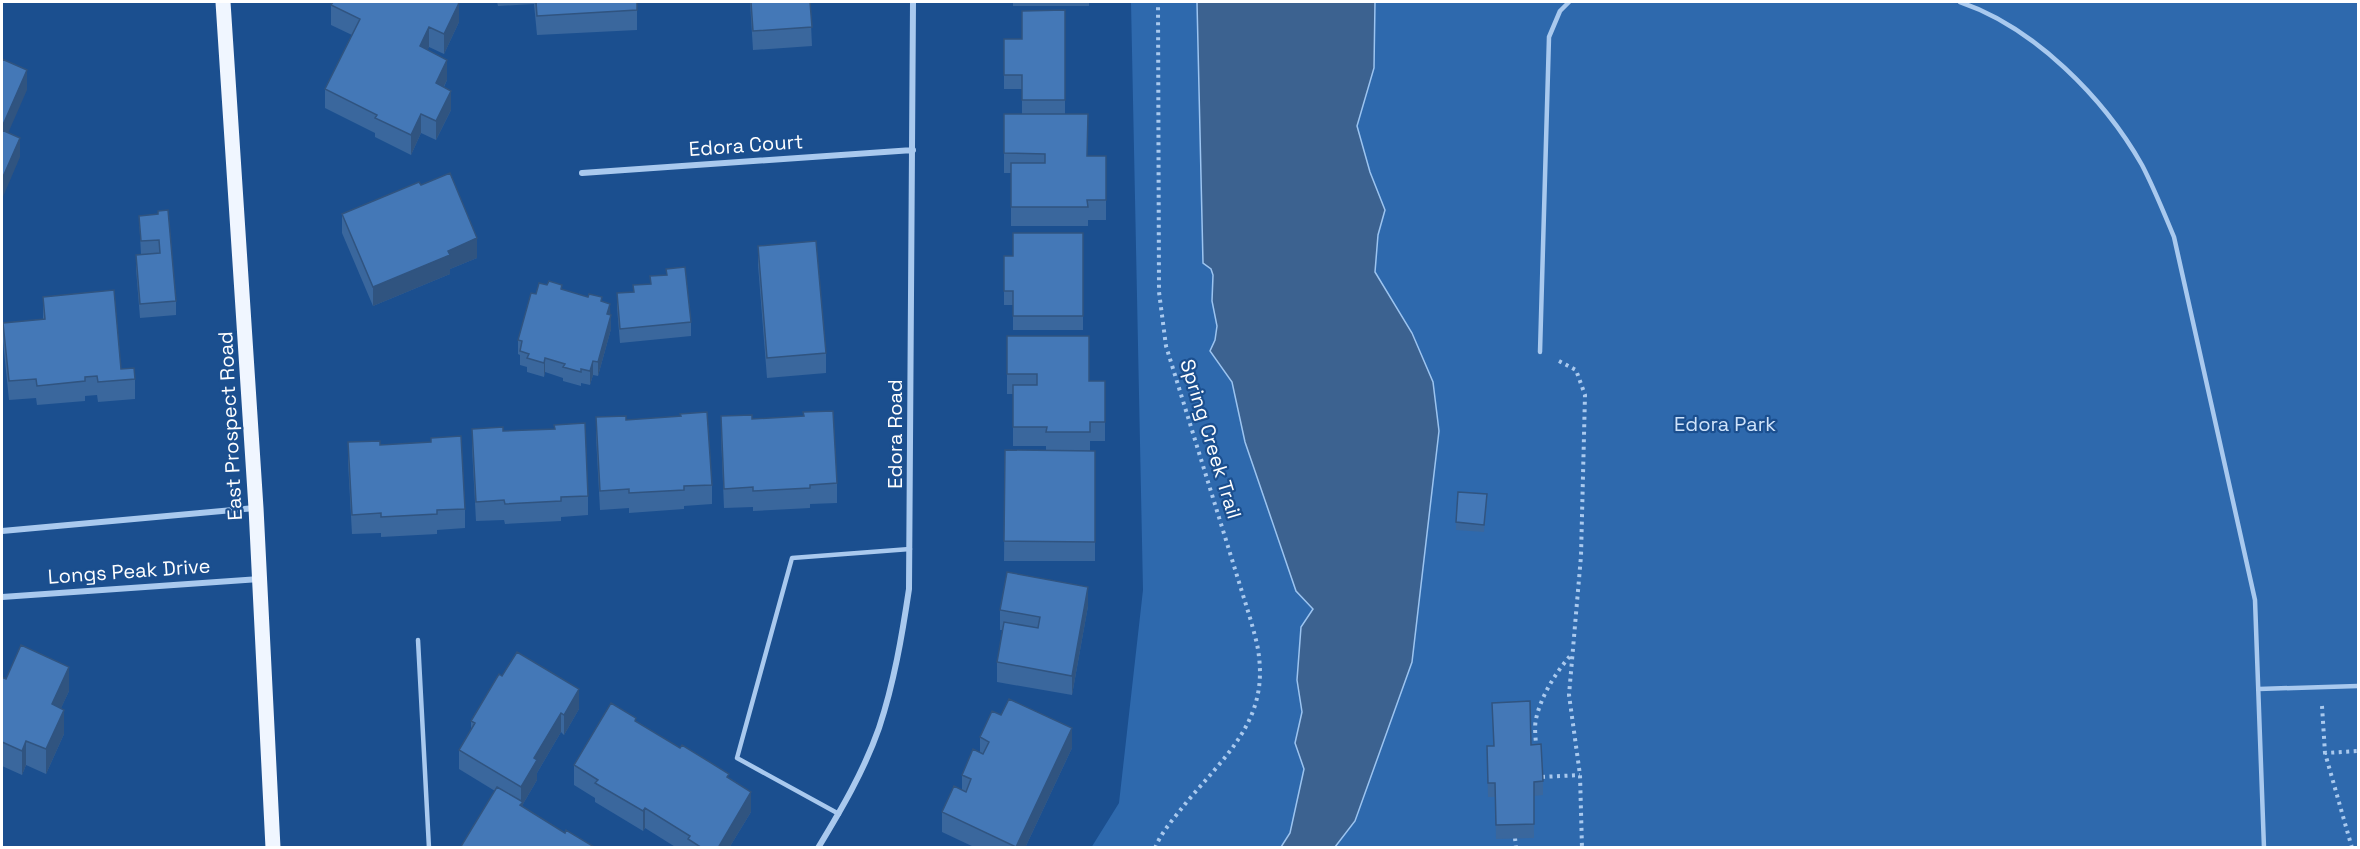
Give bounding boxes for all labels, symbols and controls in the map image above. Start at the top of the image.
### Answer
street label: Edora Court [688,128,804,162]
street label: East Prospect Road [212,331,248,521]
street label: Spring Creek Trail [1174,356,1248,522]
street label: Edora Road [882,379,908,489]
park label: Edora Park [1674,411,1776,437]
street label: Longs Peak Drive [47,552,211,590]

